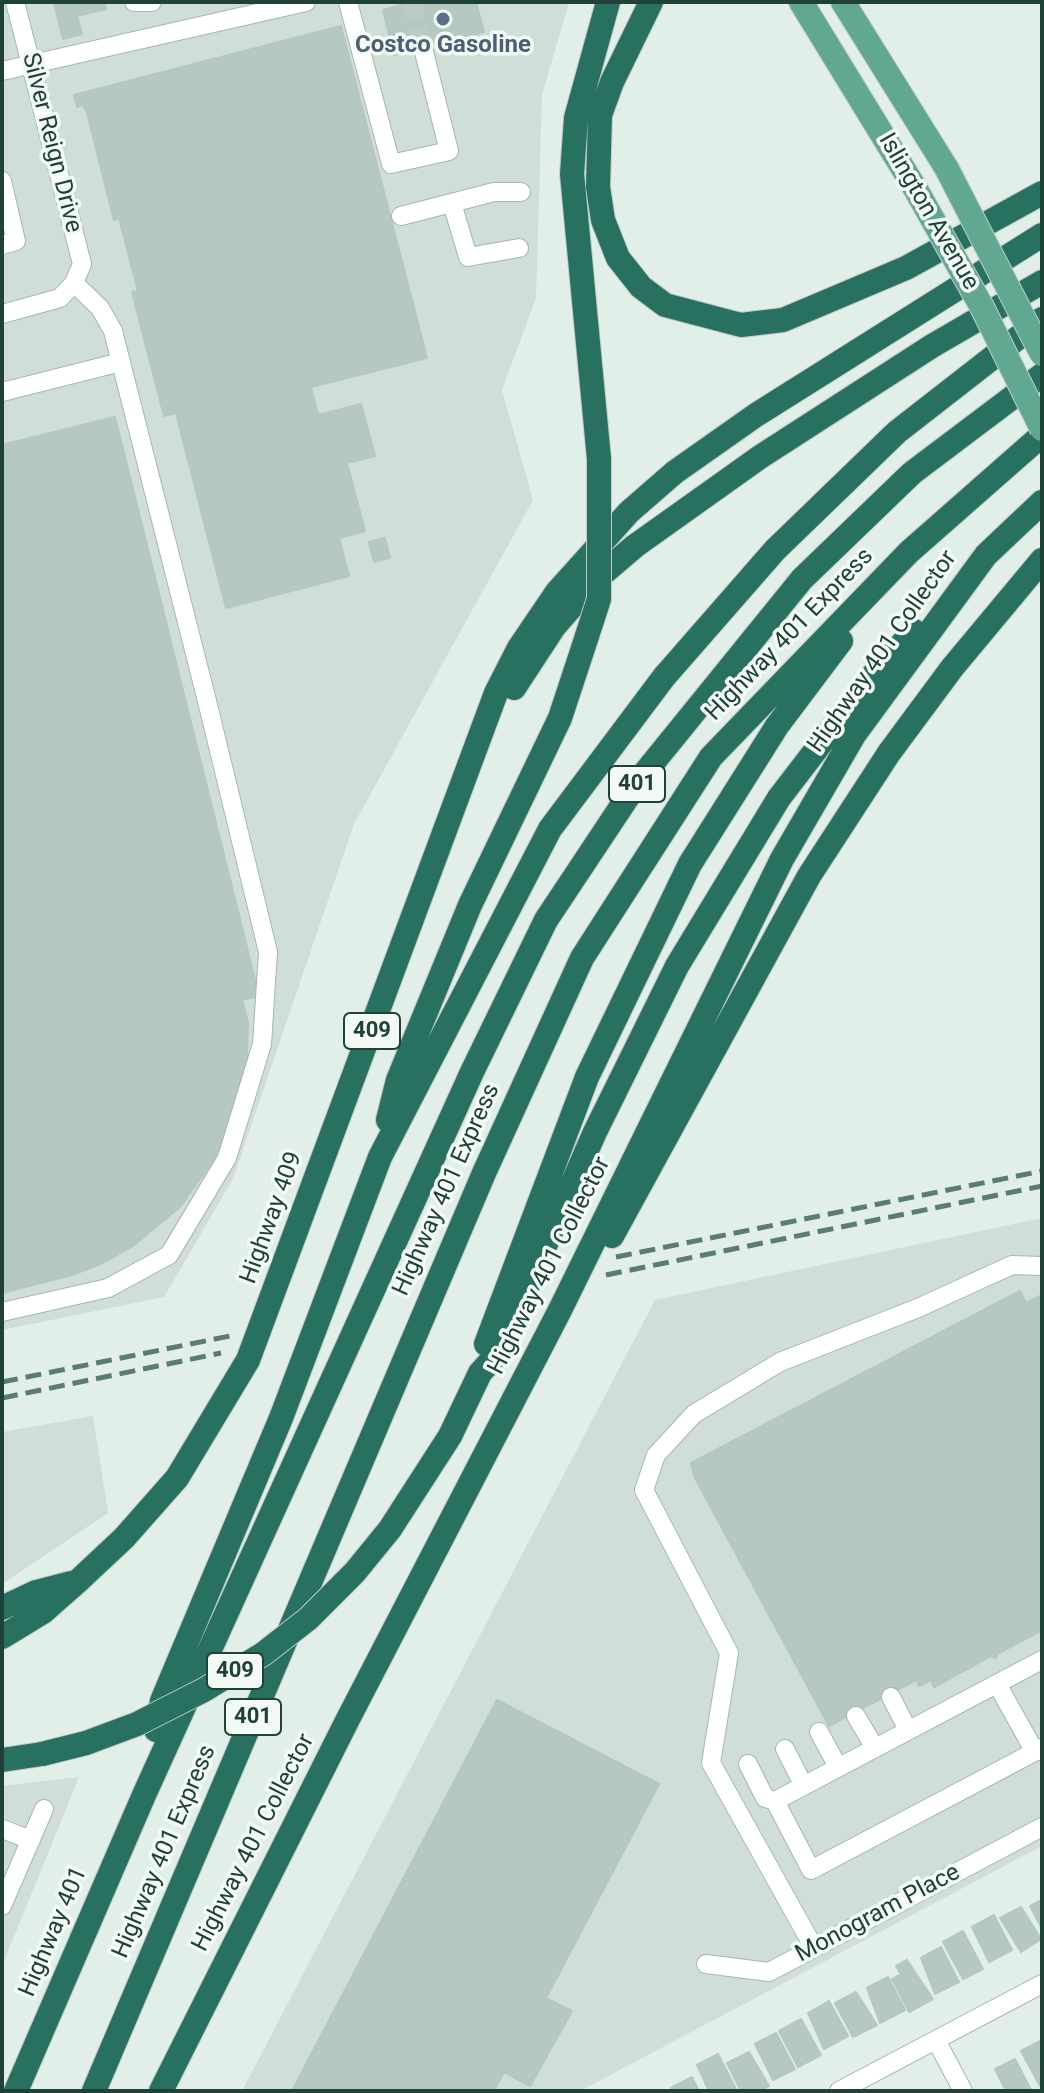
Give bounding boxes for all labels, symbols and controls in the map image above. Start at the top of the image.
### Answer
marker: Costco Gasoline [434,10,452,28]
place label: Costco Gasoline [355,32,531,60]
street label: Silver Reign Drive [15,50,87,236]
street label: Islington Avenue [871,128,985,296]
street label: Highway 401 Express [700,543,880,727]
street label: Highway 401 Collector [802,545,964,759]
road number: 401 [609,766,665,802]
road number: 409 [344,1013,400,1049]
street label: Highway 401 Express [387,1080,507,1300]
street label: Highway 409 [235,1148,309,1288]
street label: Highway 401 Collector [483,1153,617,1379]
road number: 409 [207,1653,263,1689]
road number: 401 [225,1699,281,1735]
street label: Highway 401 Collector [187,1730,321,1956]
street label: Highway 401 Express [107,1741,223,1963]
street label: Monogram Place [791,1859,965,1969]
street label: Highway 401 [14,1863,94,2001]

